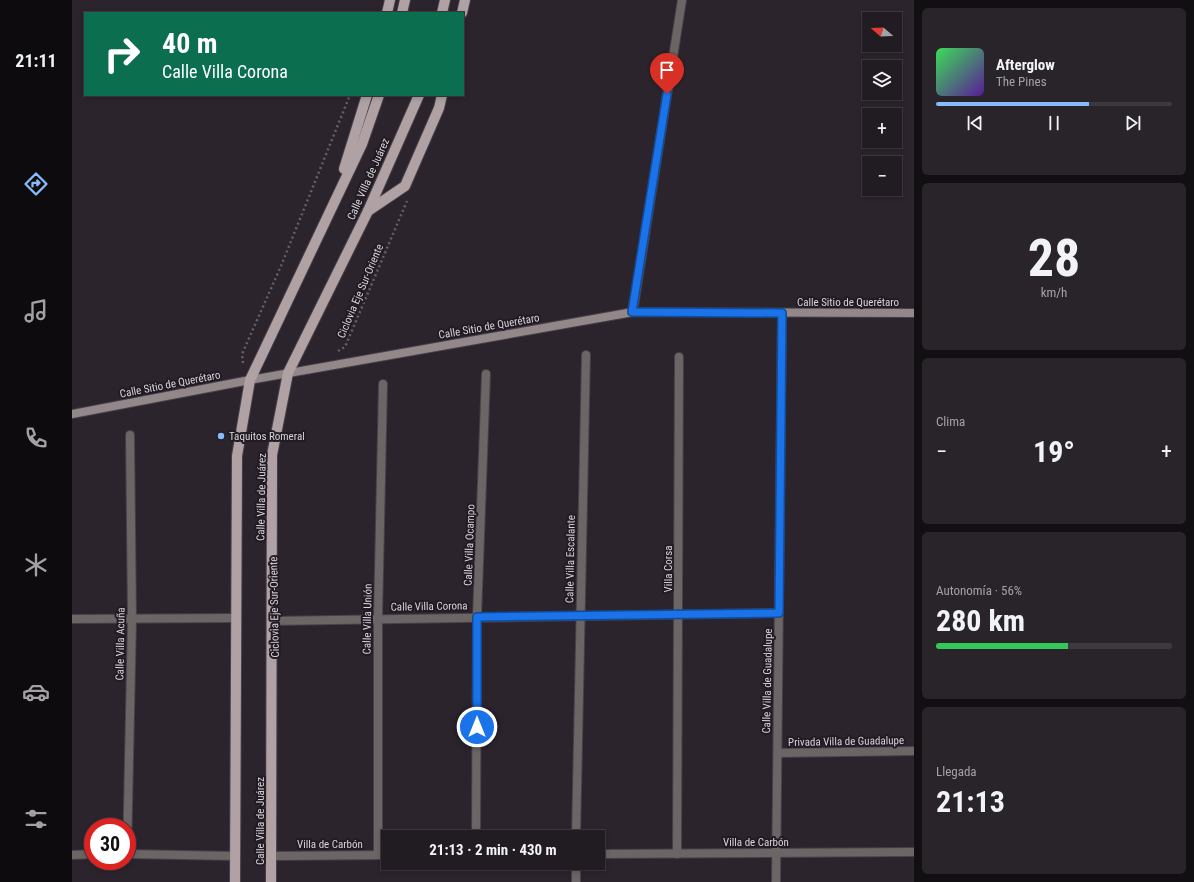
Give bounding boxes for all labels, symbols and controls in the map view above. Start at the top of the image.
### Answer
north arrow [862,12,902,52]
map controls [862,12,902,196]
text: 40 m [162,27,218,60]
icon: right [96,28,148,80]
text: 21:11 [15,50,57,71]
pin [650,53,684,94]
text: Afterglow [996,56,1055,74]
icon: arrive [656,59,678,81]
button: layers [862,60,902,100]
text: Calle Villa Corona [162,61,288,82]
text: The Pines [996,74,1047,89]
button: + [862,108,902,148]
icon: previous [964,112,986,134]
icon: pause [1043,112,1065,134]
icon: next [1122,112,1144,134]
street label: Calle Villa de Juárez [345,136,392,222]
button: − [862,156,902,196]
icon: directions [22,170,50,198]
text: 28 [1028,228,1080,289]
street label: Ciclovia Eje Sur-Oriente [335,242,386,340]
text: km/h [1041,285,1067,300]
street label: Calle Sitio de Querétaro [797,296,900,309]
icon: music [22,297,50,325]
street label: Calle Sitio de Querétaro [438,311,541,342]
street label: Calle Sitio de Querétaro [119,368,222,401]
text: Clima [936,414,965,429]
icon: phone [22,424,50,452]
place label: Taquitos Romeral [229,430,305,443]
marker: Taquitos Romeral [216,431,226,441]
text: 19° [1033,434,1075,469]
text: − [936,439,947,464]
text: + [1161,439,1172,464]
street label: Calle Villa de Juárez [254,453,269,541]
street label: Calle Villa Ocampo [462,503,477,586]
street label: Calle Villa Escalante [563,515,578,603]
street label: Villa Corsa [662,546,675,592]
icon: climate [22,551,50,579]
street label: Ciclovia Eje Sur-Oriente [267,556,282,658]
text: Autonomía · 56% [936,583,1022,598]
street label: Calle Villa Unión [360,584,375,654]
street label: Calle Villa Corona [390,599,468,614]
text: 280 km [936,603,1025,638]
street label: Calle Villa Acuña [113,607,128,681]
street label: Calle Villa de Guadalupe [760,628,775,734]
icon: car [22,678,50,706]
position arrow [456,706,498,748]
street label: Privada Villa de Guadalupe [788,734,904,749]
text: Llegada [936,764,977,779]
street label: Calle Villa de Juárez [254,777,267,865]
text: 21:13 [936,784,1005,819]
icon: filters [22,805,50,833]
speed limit sign: 30 [84,818,136,870]
street label: Villa de Carbón [723,836,789,849]
street label: Villa de Carbón [297,838,363,851]
text: 21:13 · 2 min · 430 m [429,841,557,859]

